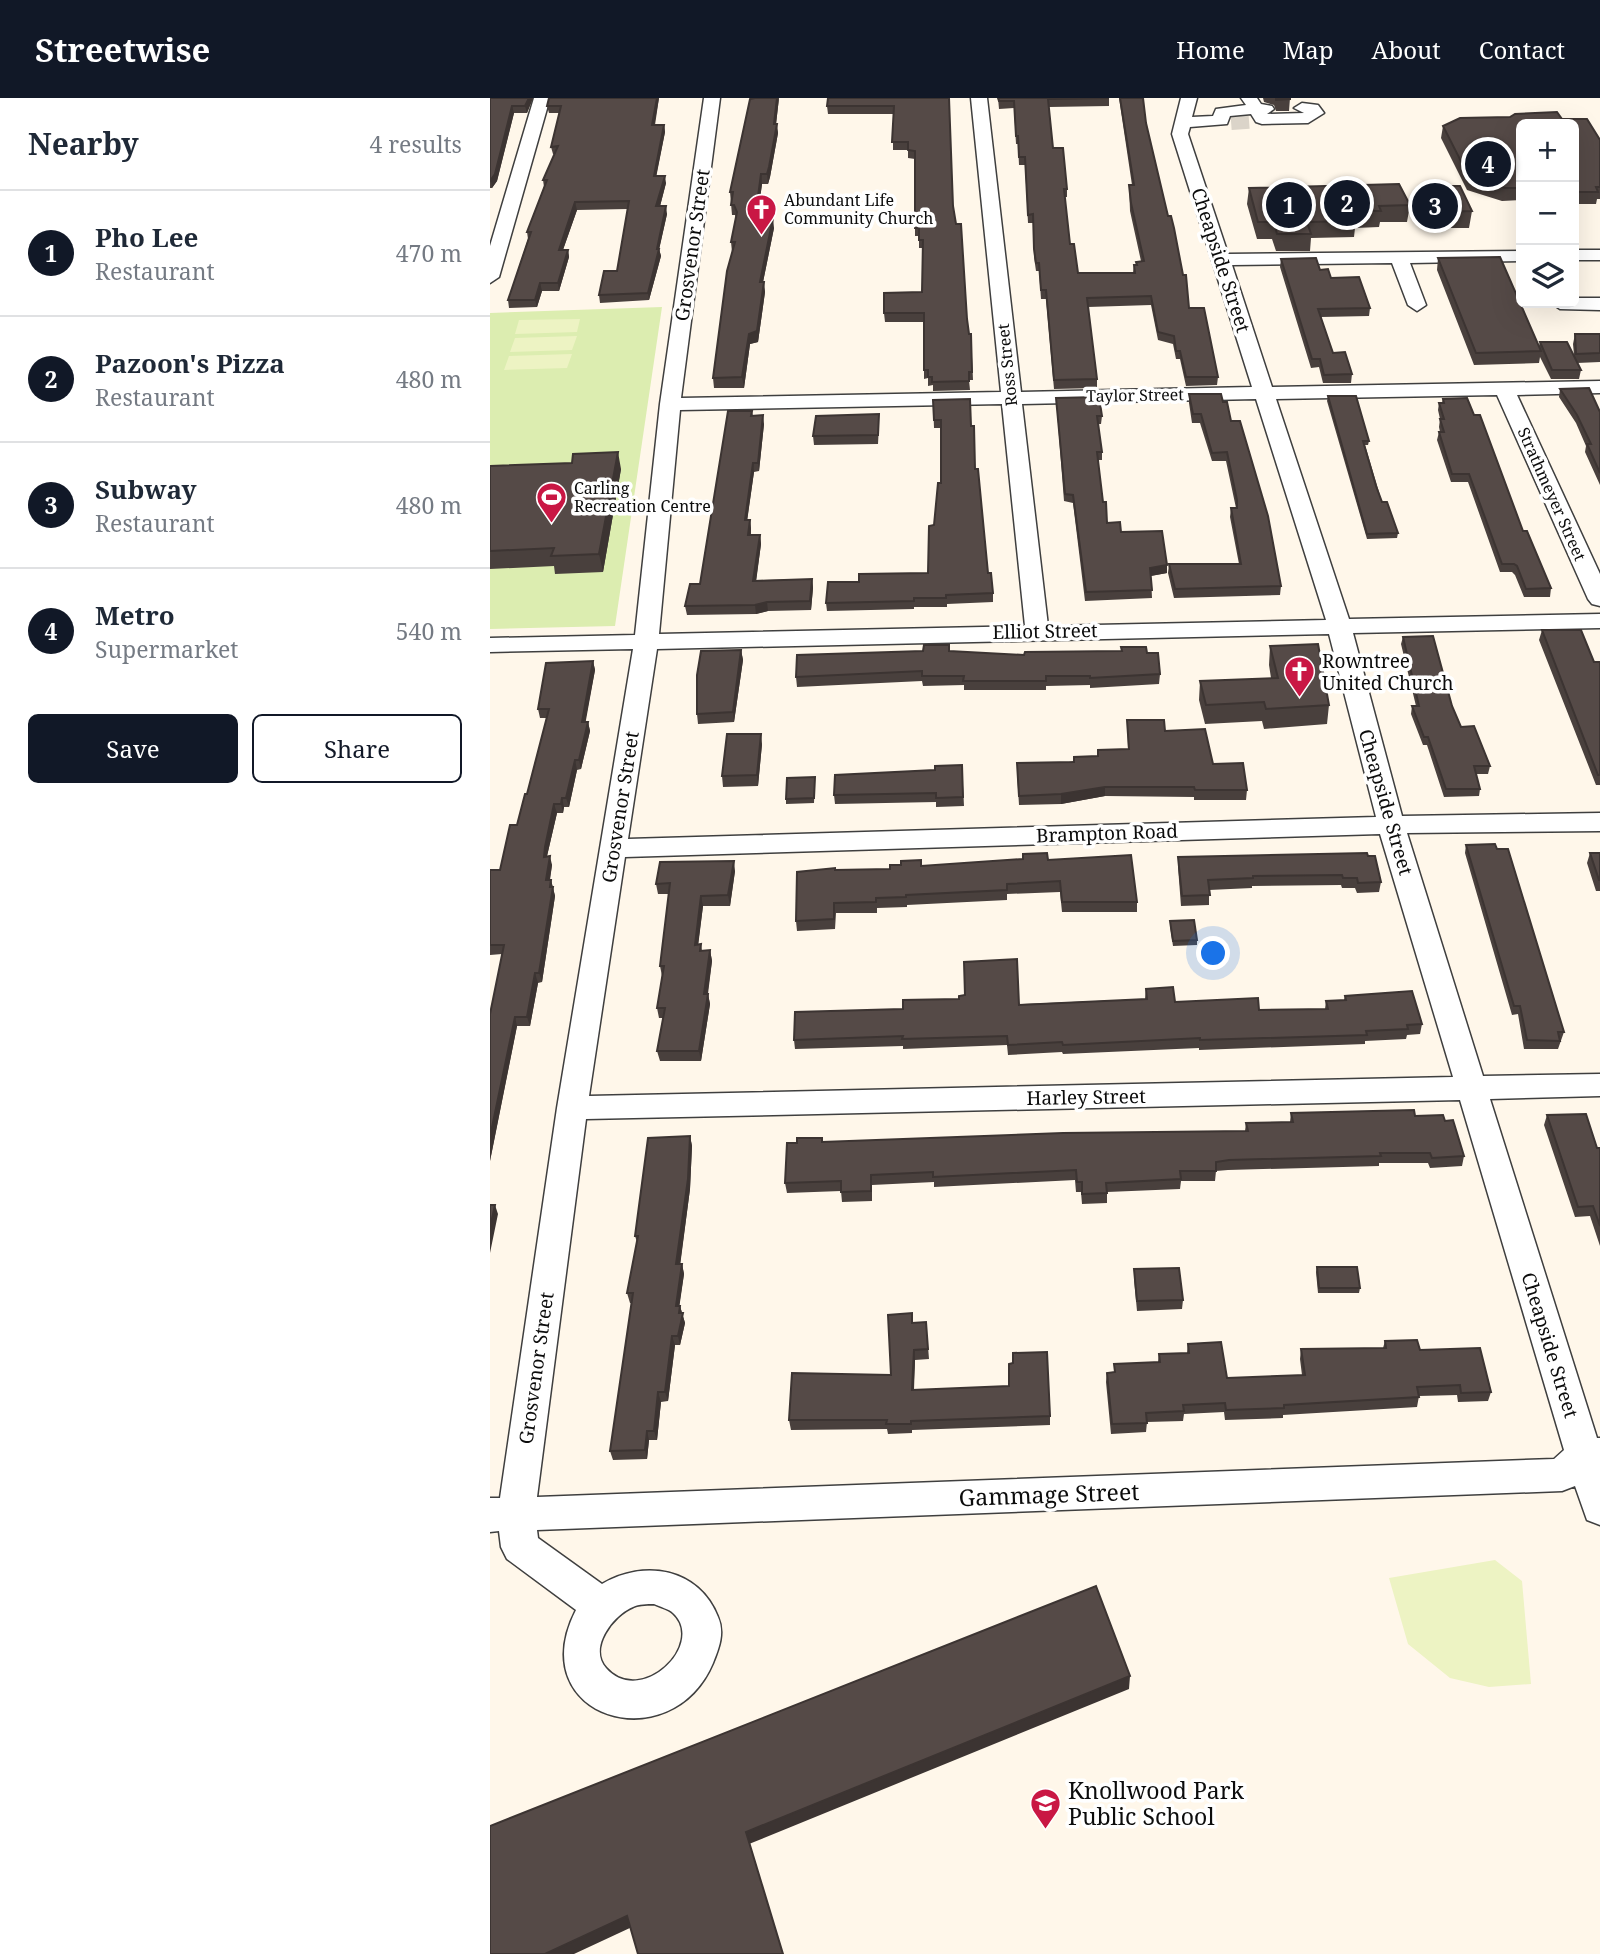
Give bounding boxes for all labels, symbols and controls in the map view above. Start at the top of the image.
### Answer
text: Streetwise [35,27,210,72]
text: Home [1176,33,1245,66]
text: Map [1283,33,1334,66]
text: About [1372,33,1441,66]
text: Contact [1479,33,1565,66]
map controls [1516,119,1579,308]
button: + [1516,119,1579,182]
text: Nearby [28,123,139,164]
text: 4 results [369,128,462,160]
pin: 4 [1465,138,1511,190]
street label: Grosvenor Street [668,167,716,323]
pin: 2 [1324,177,1370,229]
pin: 1 [1266,179,1312,231]
pin: 3 [1412,180,1458,232]
button: − [1516,182,1579,245]
street label: Cheapside Street [1185,184,1257,336]
place label: Abundant Life Community Church [784,189,933,229]
church icon: Abundant Life Community Church [744,192,778,236]
text: Pho Lee [95,219,198,255]
text: 1 [45,237,58,269]
text: 470 m [396,237,462,269]
button: layers [1516,245,1579,308]
text: Restaurant [95,255,215,287]
street label: Ross Street [992,322,1022,407]
text: Pazoon's Pizza [95,345,285,381]
text: 2 [45,363,58,395]
text: 480 m [396,363,462,395]
text: Restaurant [95,381,215,413]
street label: Taylor Street [1086,383,1184,407]
street label: Strathmeyer Street [1513,424,1591,565]
text: Subway [95,471,197,507]
place label: Carling Recreation Centre [574,477,711,517]
sports icon: Carling Recreation Centre [534,480,568,524]
text: 3 [45,489,58,521]
text: 480 m [396,489,462,521]
text: Restaurant [95,507,215,539]
text: Metro [95,597,175,633]
text: 4 [45,615,58,647]
text: 540 m [396,615,462,647]
street label: Elliot Street [992,617,1098,645]
text: Supermarket [95,633,238,665]
place label: Rowntree United Church [1322,648,1454,696]
church icon: Rowntree United Church [1282,655,1316,699]
button: Save [28,714,238,783]
button: Share [252,714,462,783]
street label: Cheapside Street [1353,726,1419,878]
street label: Grosvenor Street [595,729,645,885]
street label: Brampton Road [1036,818,1179,848]
your location [1196,936,1230,970]
street label: Harley Street [1026,1083,1146,1111]
street label: Cheapside Street [1516,1269,1585,1421]
street label: Grosvenor Street [512,1290,560,1446]
street label: Gammage Street [958,1475,1140,1513]
place label: Knollwood Park Public School [1068,1774,1245,1832]
school or university icon: Knollwood Park Public School [1028,1786,1062,1830]

